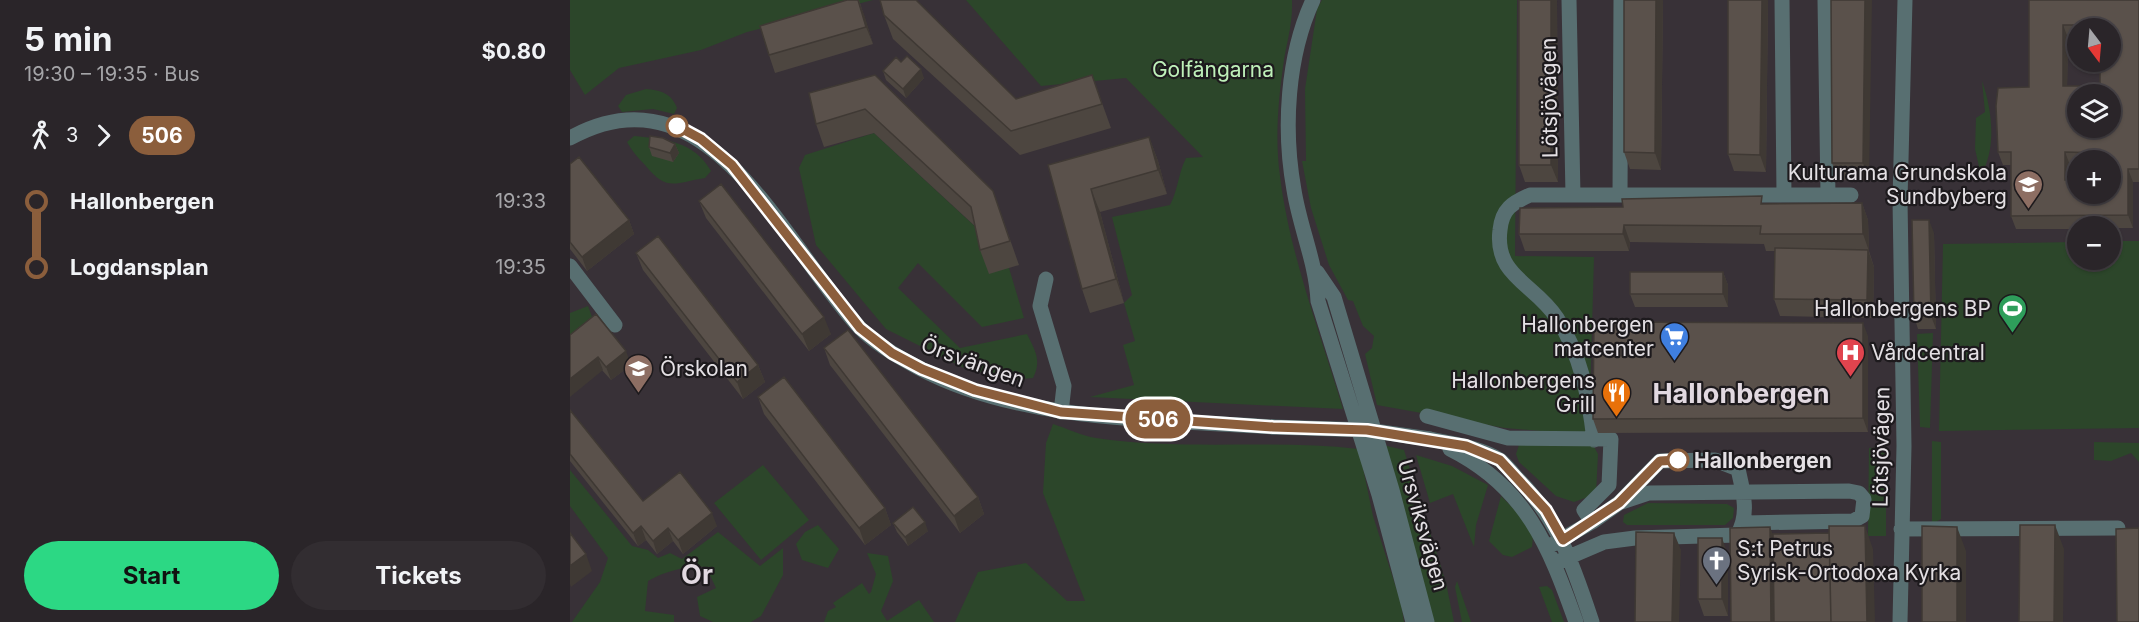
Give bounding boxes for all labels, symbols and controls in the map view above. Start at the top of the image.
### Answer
north arrow [2067,18,2121,72]
map controls [2067,18,2121,270]
text: 5 min [24,19,113,59]
text: $0.80 [482,38,546,64]
street label: Lötsjövägen [1535,38,1563,158]
park label: Golfängarna [1152,57,1274,82]
text: 19:30 – 19:35 · Bus [24,62,200,86]
button: layers [2067,84,2121,138]
unlabelled marker [666,115,688,137]
icon: walk [24,119,57,152]
icon: forward [87,119,120,152]
text: 3 [66,123,78,147]
text: 506 [141,123,183,148]
button: + [2067,150,2121,204]
place label: Kulturama Grundskola Sundbyberg [1788,160,2007,209]
school or university icon: Kulturama Grundskola Sundbyberg [2012,168,2044,210]
text: Hallonbergen [70,188,214,214]
text: 19:33 [495,189,546,213]
button: − [2067,216,2121,270]
text: Logdansplan [70,254,209,280]
text: 19:35 [495,255,546,279]
sports icon: Hallonbergens BP [1996,292,2028,334]
place label: Hallonbergens BP [1814,296,1991,321]
place label: Hallonbergen matcenter [1521,312,1654,361]
supermarket icon: Hallonbergen matcenter [1659,320,1691,362]
street label: Örsvängen [918,332,1028,392]
hospital icon: Vårdcentral [1834,336,1866,378]
place label: Vårdcentral [1871,340,1985,365]
school or university icon: Örskolan [623,352,655,394]
place label: Örskolan [660,356,748,381]
place label: Hallonbergens Grill [1451,368,1595,417]
restaurant icon: Hallonbergens Grill [1600,376,1632,418]
district label: Hallonbergen [1652,377,1830,410]
street label: Lötsjövägen [1867,387,1895,507]
line badge: 506 [1124,400,1192,438]
text: 506 [1137,407,1179,432]
place label: Hallonbergen [1694,448,1832,473]
marker: Hallonbergen [1667,449,1689,471]
street label: Ursviksvägen [1392,457,1454,593]
place label: S:t Petrus Syrisk-Ortodoxa Kyrka [1737,536,1961,585]
button: Start [24,541,279,610]
button: Tickets [291,541,546,610]
church icon: S:t Petrus Syrisk-Ortodoxa Kyrka [1700,544,1732,586]
district label: Ör [681,558,713,591]

